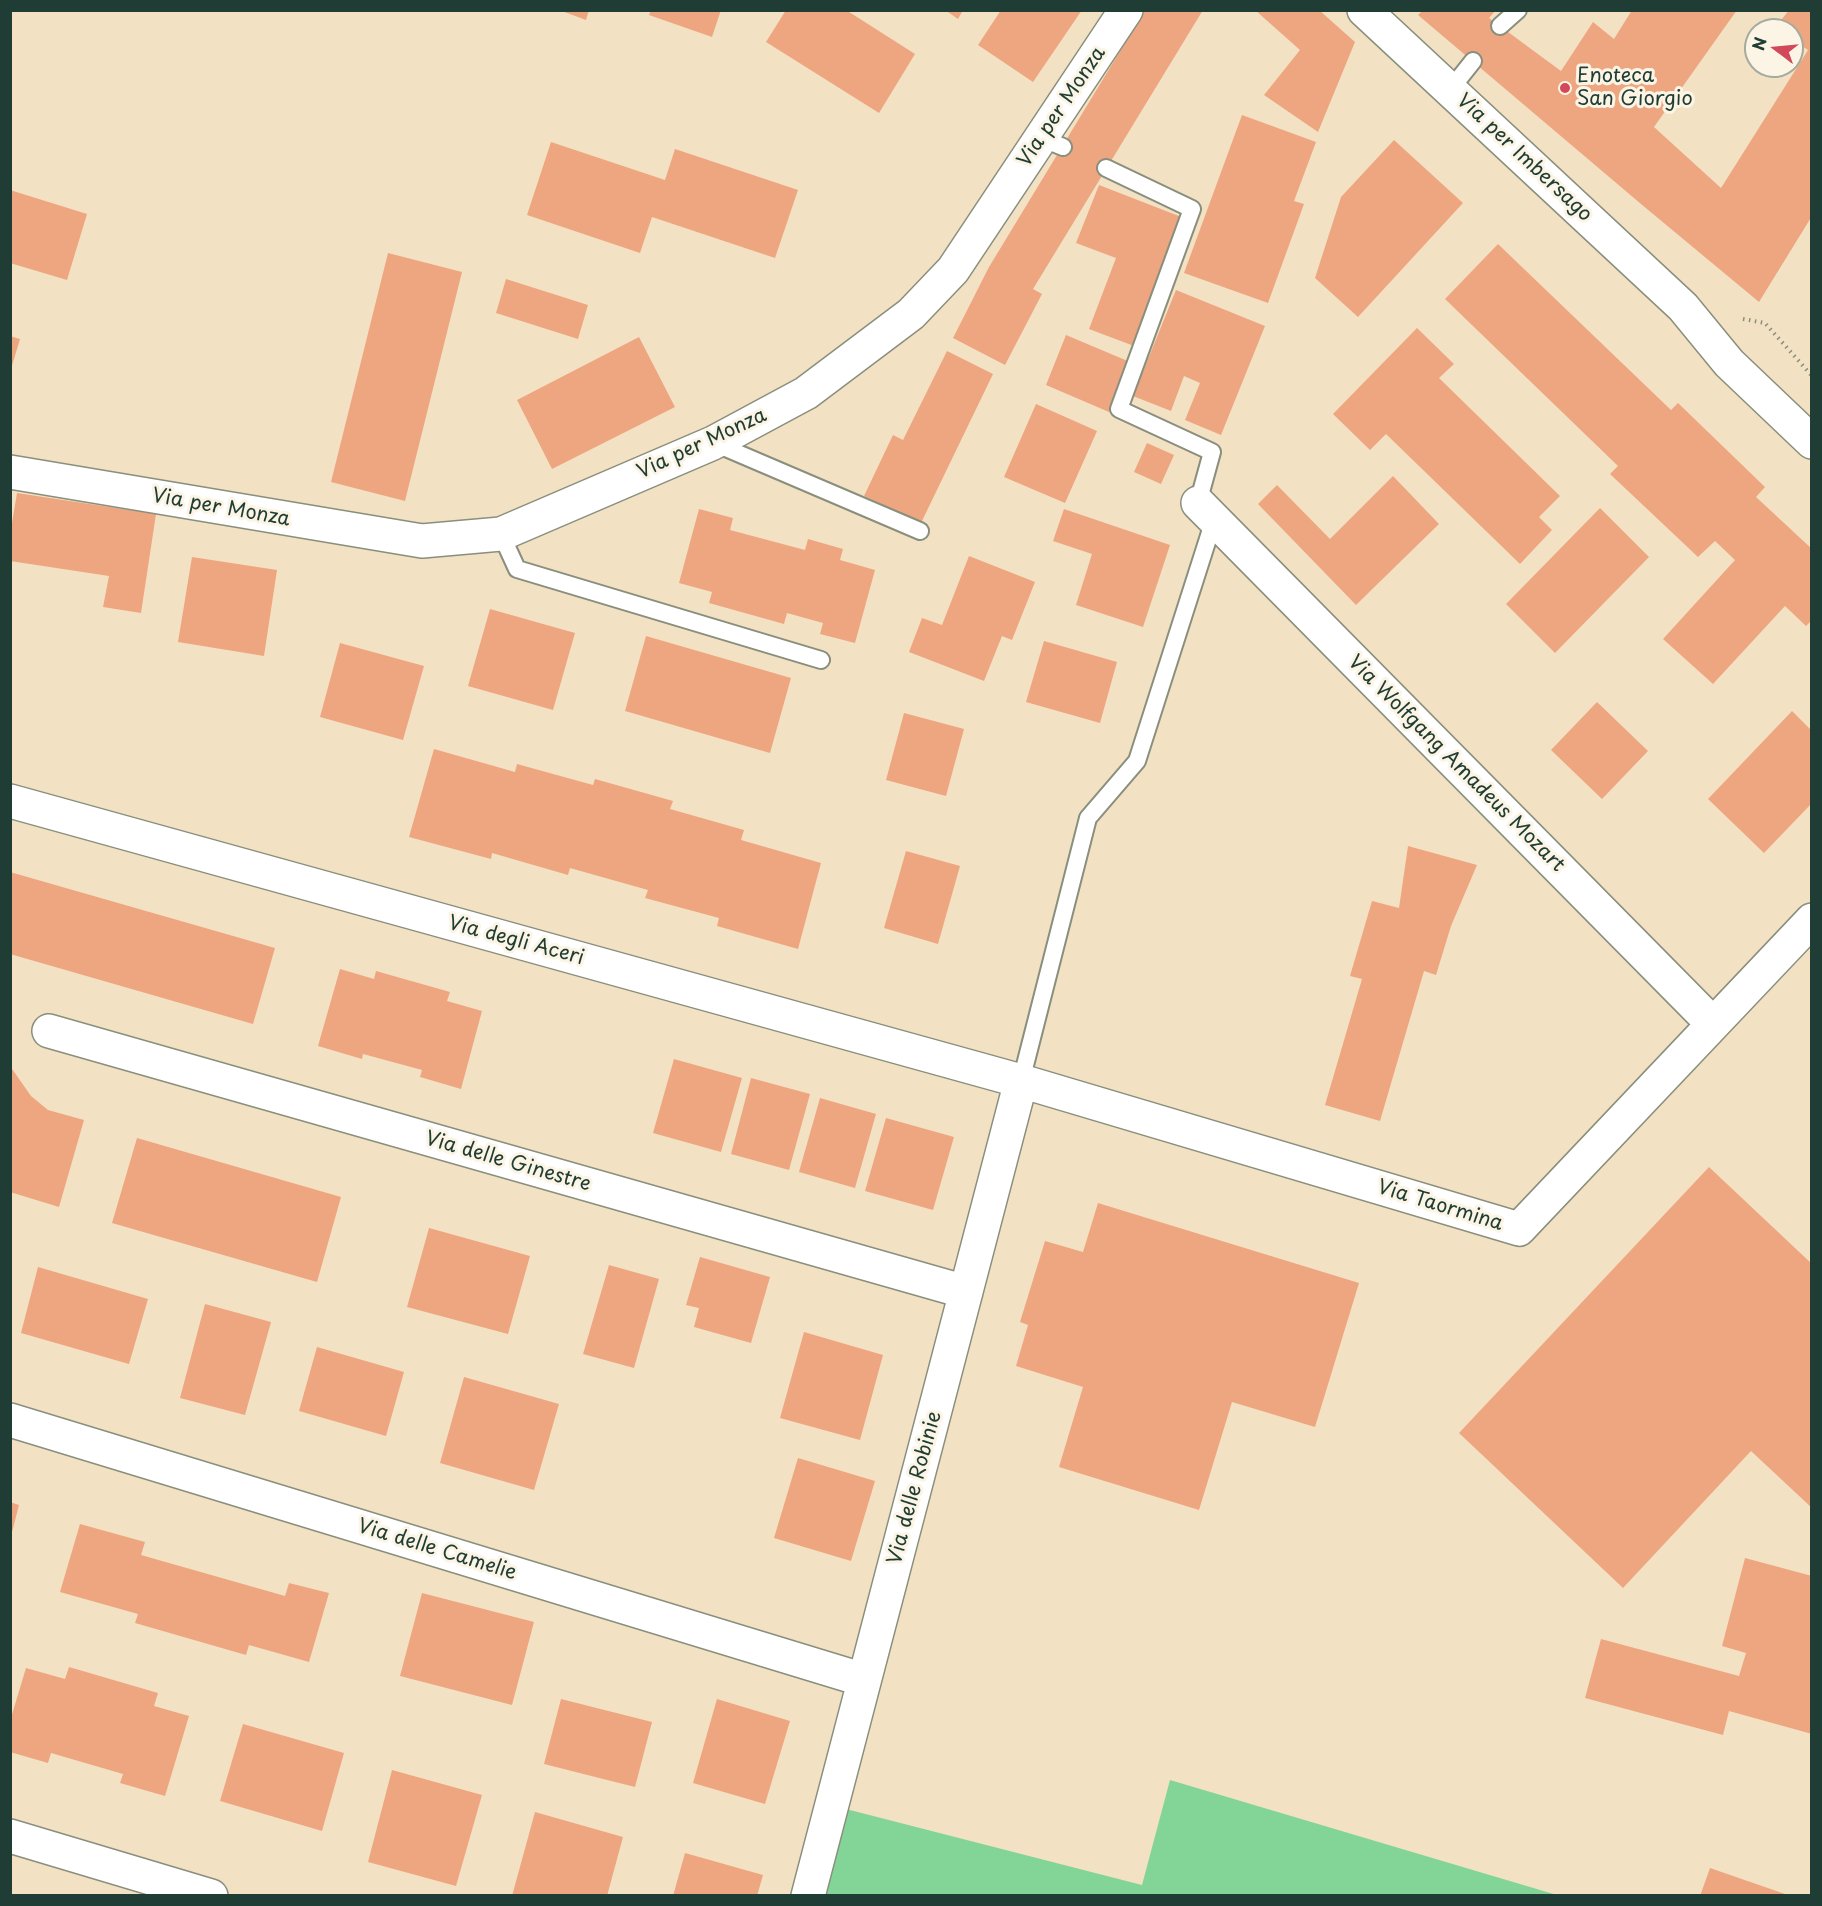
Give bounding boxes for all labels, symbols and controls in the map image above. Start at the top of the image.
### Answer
north arrow [1744,18,1804,78]
text: N [1745,34,1772,53]
street label: Via per Monza [1013,42,1111,172]
place label: Enoteca San Giorgio [1577,64,1693,111]
marker: Enoteca San Giorgio [1558,81,1572,95]
street label: Via per Imbersago [1451,89,1597,227]
street label: Via per Monza [634,404,770,484]
street label: Via per Monza [150,484,292,532]
street label: Via Wolfgang Amadeus Mozart [1343,651,1569,877]
street label: Via degli Aceri [445,911,587,971]
street label: Via delle Ginestre [422,1127,594,1197]
street label: Via Taormina [1374,1176,1506,1236]
street label: Via delle Robinie [883,1409,947,1567]
street label: Via delle Camelie [355,1514,519,1586]

